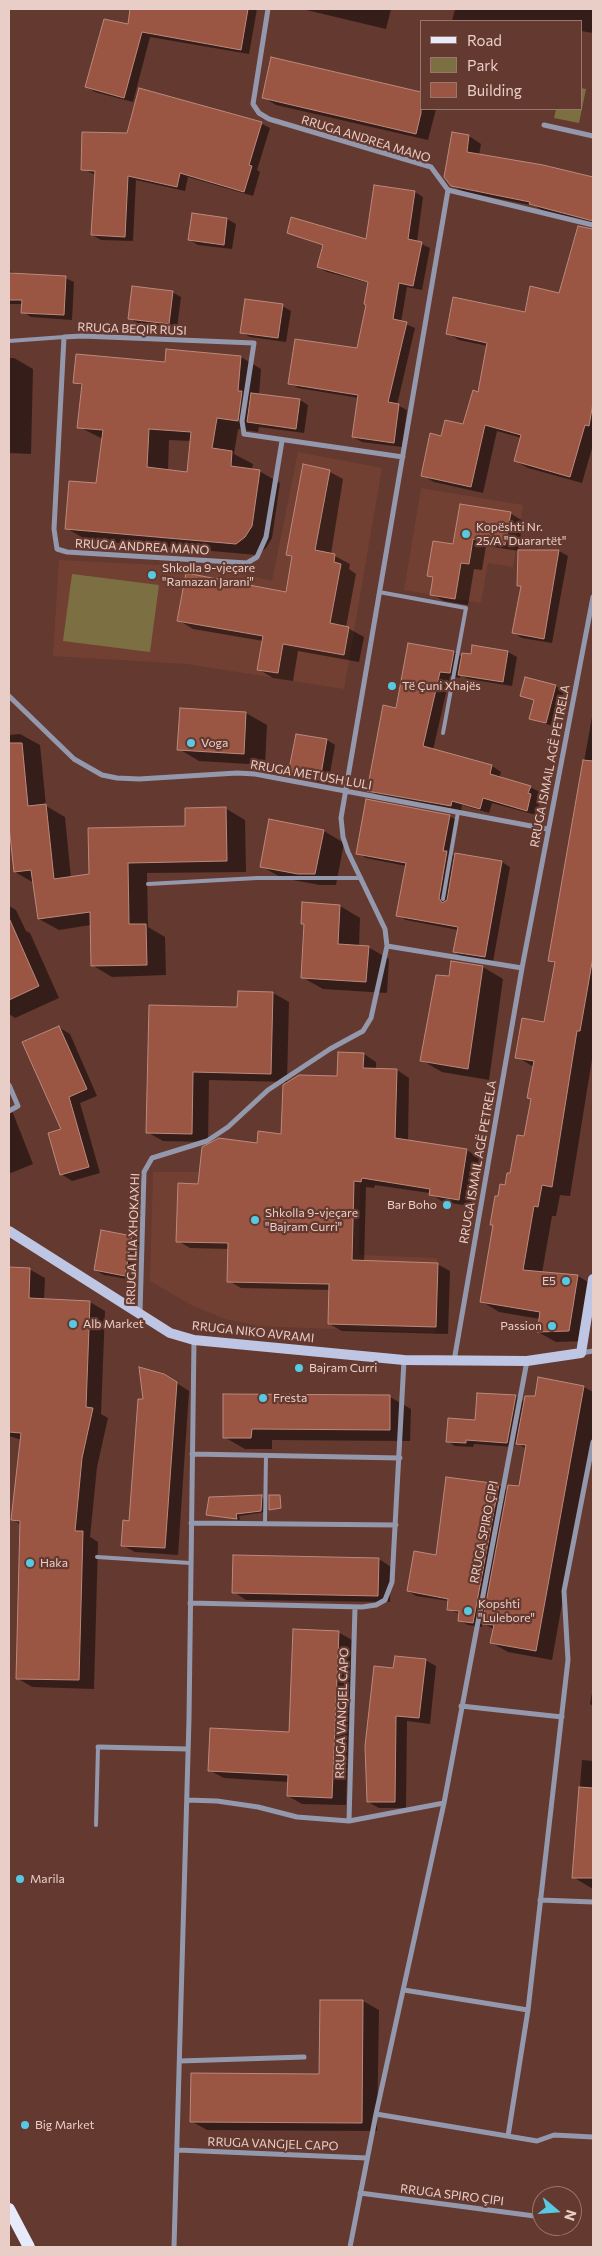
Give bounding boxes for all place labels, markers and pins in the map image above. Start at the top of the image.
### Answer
place label: Kopështi Nr. 25/A "Duarartët" [476,520,566,548]
marker: Kopështi Nr. 25/A "Duarartët" [460,528,472,540]
place label: Shkolla 9-vjeçare "Ramazan Jarani" [162,561,255,589]
marker: Shkolla 9-vjeçare "Ramazan Jarani" [146,569,158,581]
place label: Të Çuni Xhajës [402,679,481,693]
marker: Të Çuni Xhajës [386,680,398,692]
place label: Voga [201,736,228,750]
marker: Voga [185,737,197,749]
place label: Bar Boho [387,1198,437,1212]
marker: Bar Boho [441,1199,453,1211]
place label: Shkolla 9-vjeçare "Bajram Curri" [265,1206,358,1234]
marker: Shkolla 9-vjeçare "Bajram Curri" [249,1214,261,1226]
place label: E5 [542,1274,556,1288]
marker: E5 [560,1275,572,1287]
place label: Alb Market [83,1317,144,1331]
marker: Alb Market [67,1318,79,1330]
place label: Passion [500,1319,542,1333]
marker: Passion [546,1320,558,1332]
place label: Bajram Curri [309,1361,377,1375]
marker: Bajram Curri [293,1362,305,1374]
place label: Fresta [273,1391,307,1405]
marker: Fresta [257,1392,269,1404]
place label: Haka [40,1556,68,1570]
marker: Haka [24,1557,36,1569]
place label: Kopshti "Lulebore" [478,1597,535,1625]
marker: Kopshti "Lulebore" [462,1605,474,1617]
place label: Marila [30,1872,65,1886]
marker: Marila [14,1873,26,1885]
place label: Big Market [35,2118,94,2132]
marker: Big Market [19,2119,31,2131]

